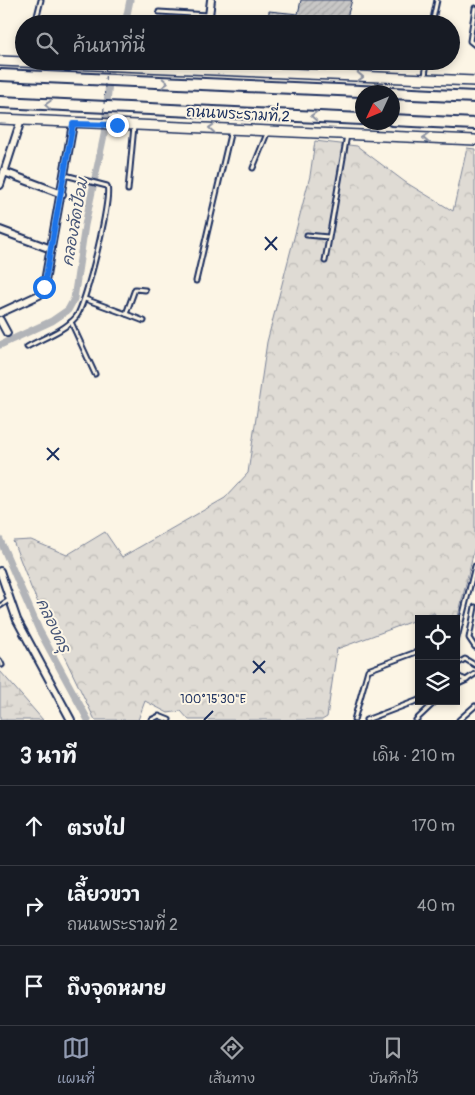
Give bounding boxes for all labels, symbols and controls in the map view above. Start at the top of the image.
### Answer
search box [15,15,460,70]
icon: search [33,29,61,57]
text: ค้นหาที่นี่ [73,34,145,58]
one-way arrow [356,71,364,82]
one-way arrow [161,77,169,88]
north arrow [355,85,400,130]
street label: ถนนพระรามที่ 2 [186,97,291,127]
one-way arrow [44,99,52,110]
one-way arrow [310,111,318,122]
route end [106,114,129,137]
one-way arrow [207,123,215,134]
one-way arrow [422,133,430,144]
water label: คลองลัดป้อม [56,175,93,268]
route start [33,276,56,299]
water label: คลองครุ [30,595,75,658]
map controls [415,615,460,705]
button: locate [415,615,460,660]
button: layers [415,660,460,705]
text: 100°15'30"E [180,692,246,707]
text: 3 นาที [20,743,77,770]
text: เดิน · 210 m [372,746,455,766]
icon: ahead [20,812,48,840]
text: 170 m [412,816,455,836]
text: ตรงไป [67,817,125,841]
text: เลี้ยวขวา [67,883,140,907]
icon: right [20,892,48,920]
text: 40 m [417,896,455,916]
text: ถนนพระรามที่ 2 [67,915,178,935]
icon: arrive [20,972,48,1000]
text: ถึงจุดหมาย [67,977,166,1001]
tab: แผนที่ [57,1034,95,1088]
tab: เส้นทาง [209,1034,255,1088]
tab: บันทึกไว้ [369,1034,418,1088]

